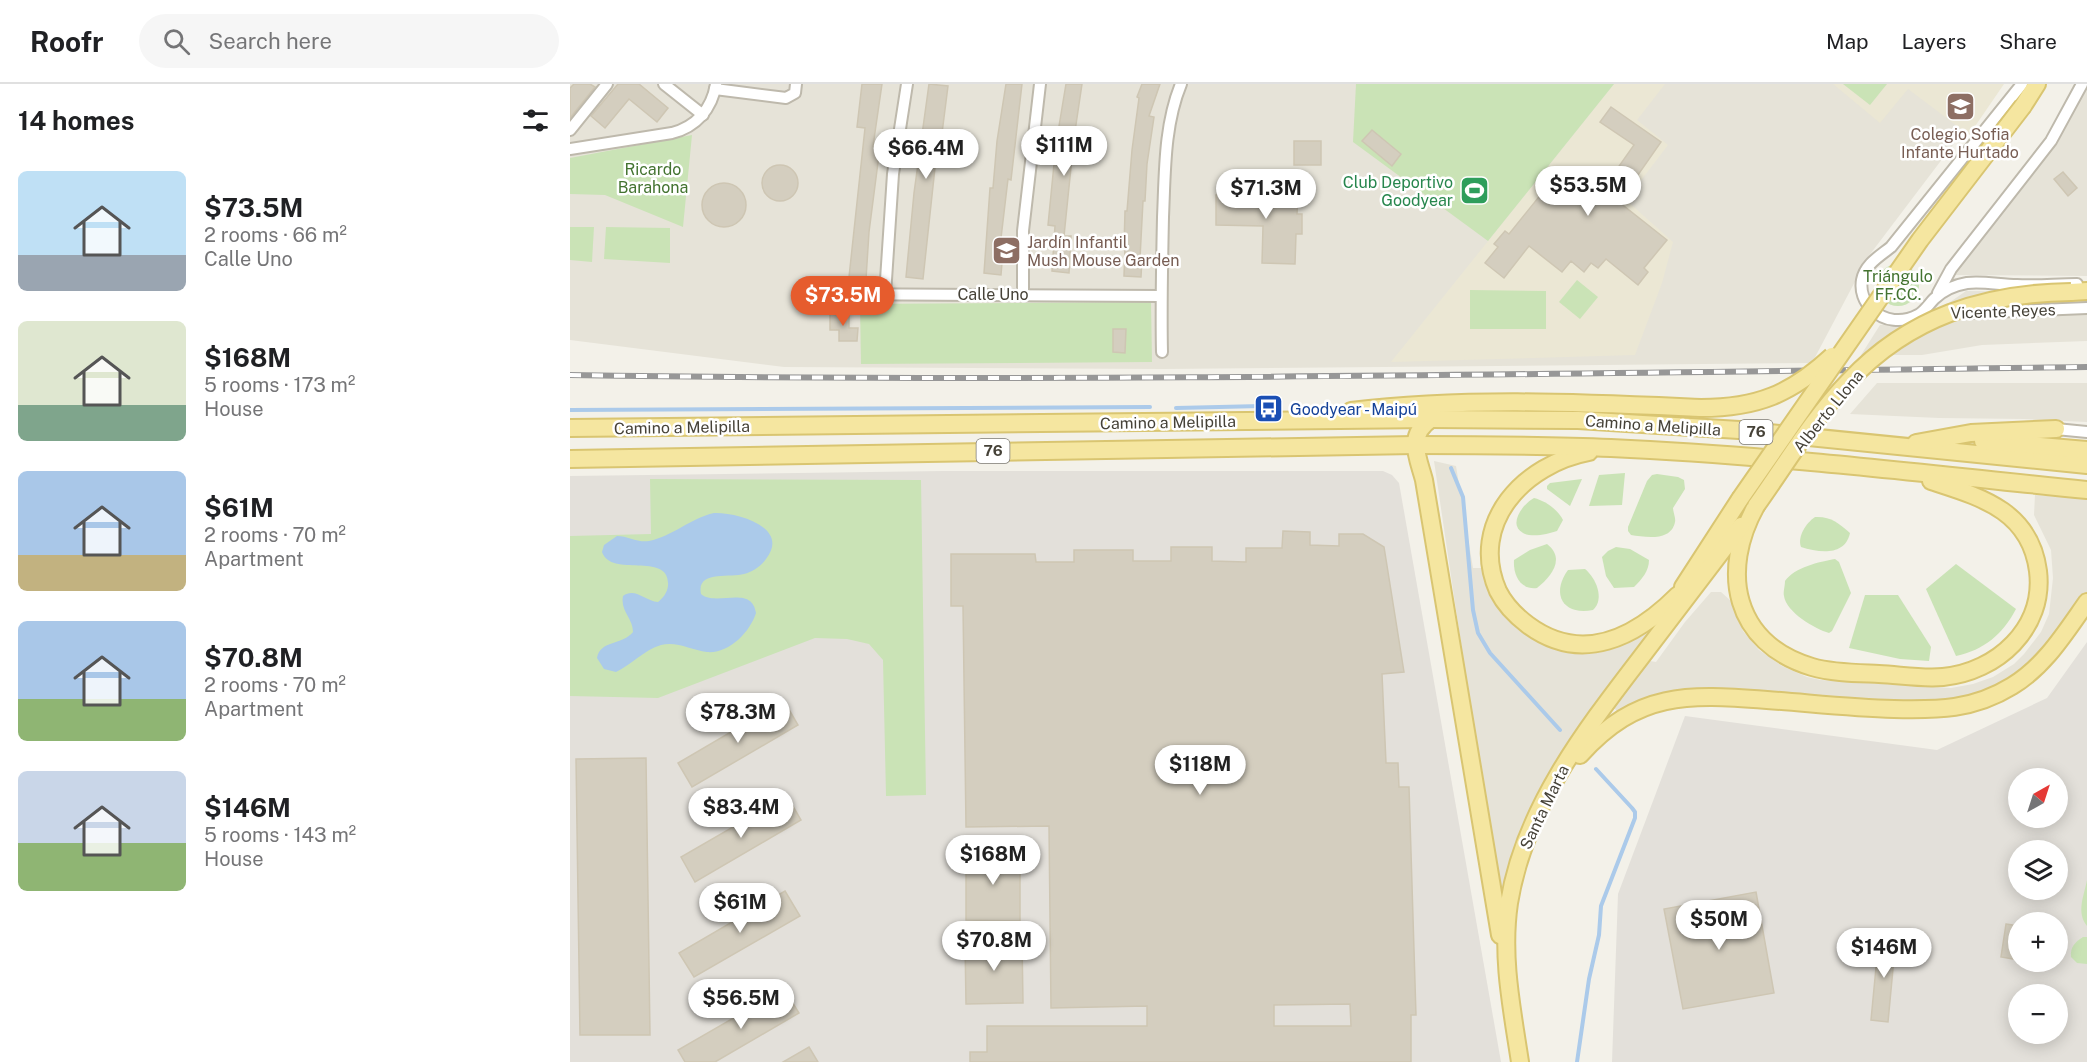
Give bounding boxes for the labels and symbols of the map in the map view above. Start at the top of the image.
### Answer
school or university icon: Colegio Sofia Infante Hurtado [1944,90,1976,122]
place label: Colegio Sofia Infante Hurtado [1901,125,2019,162]
pin: $111M [1022,126,1106,177]
pin: $66.4M [877,129,975,180]
park label: Ricardo Barahona [618,160,688,197]
pin: $53.5M [1539,166,1637,217]
pin: $71.3M [1217,169,1315,220]
place label: Club Deportivo Goodyear [1343,173,1453,210]
sports icon: Club Deportivo Goodyear [1458,175,1490,207]
place label: Jardín Infantil Mush Mouse Garden [1027,233,1180,270]
school or university icon: Jardín Infantil Mush Mouse Garden [990,235,1022,267]
park label: Triángulo FF.CC. [1863,267,1933,304]
pin: $73.5M [794,276,892,327]
street label: Calle Uno [957,285,1029,304]
street label: Vicente Reyes [1950,300,2056,323]
street label: Alberto Llona [1789,366,1867,456]
bus stop icon: Goodyear - Maipú [1253,393,1285,425]
place label: Goodyear - Maipú [1290,400,1417,419]
street label: Camino a Melipilla [1584,411,1722,440]
street label: Camino a Melipilla [1100,412,1236,433]
street label: Camino a Melipilla [614,417,750,438]
road number: 76 [1740,420,1772,444]
road number: 76 [976,439,1010,463]
pin: $78.3M [689,693,787,744]
pin: $118M [1158,745,1242,796]
street label: Santa Marta [1516,762,1573,852]
north arrow [2008,768,2068,828]
pin: $83.4M [692,788,790,839]
pin: $168M [951,835,1035,886]
pin: $61M [704,883,776,934]
pin: $50M [1683,900,1755,951]
pin: $70.8M [945,921,1043,972]
pin: $146M [1842,928,1926,979]
pin: $56.5M [692,979,790,1030]

